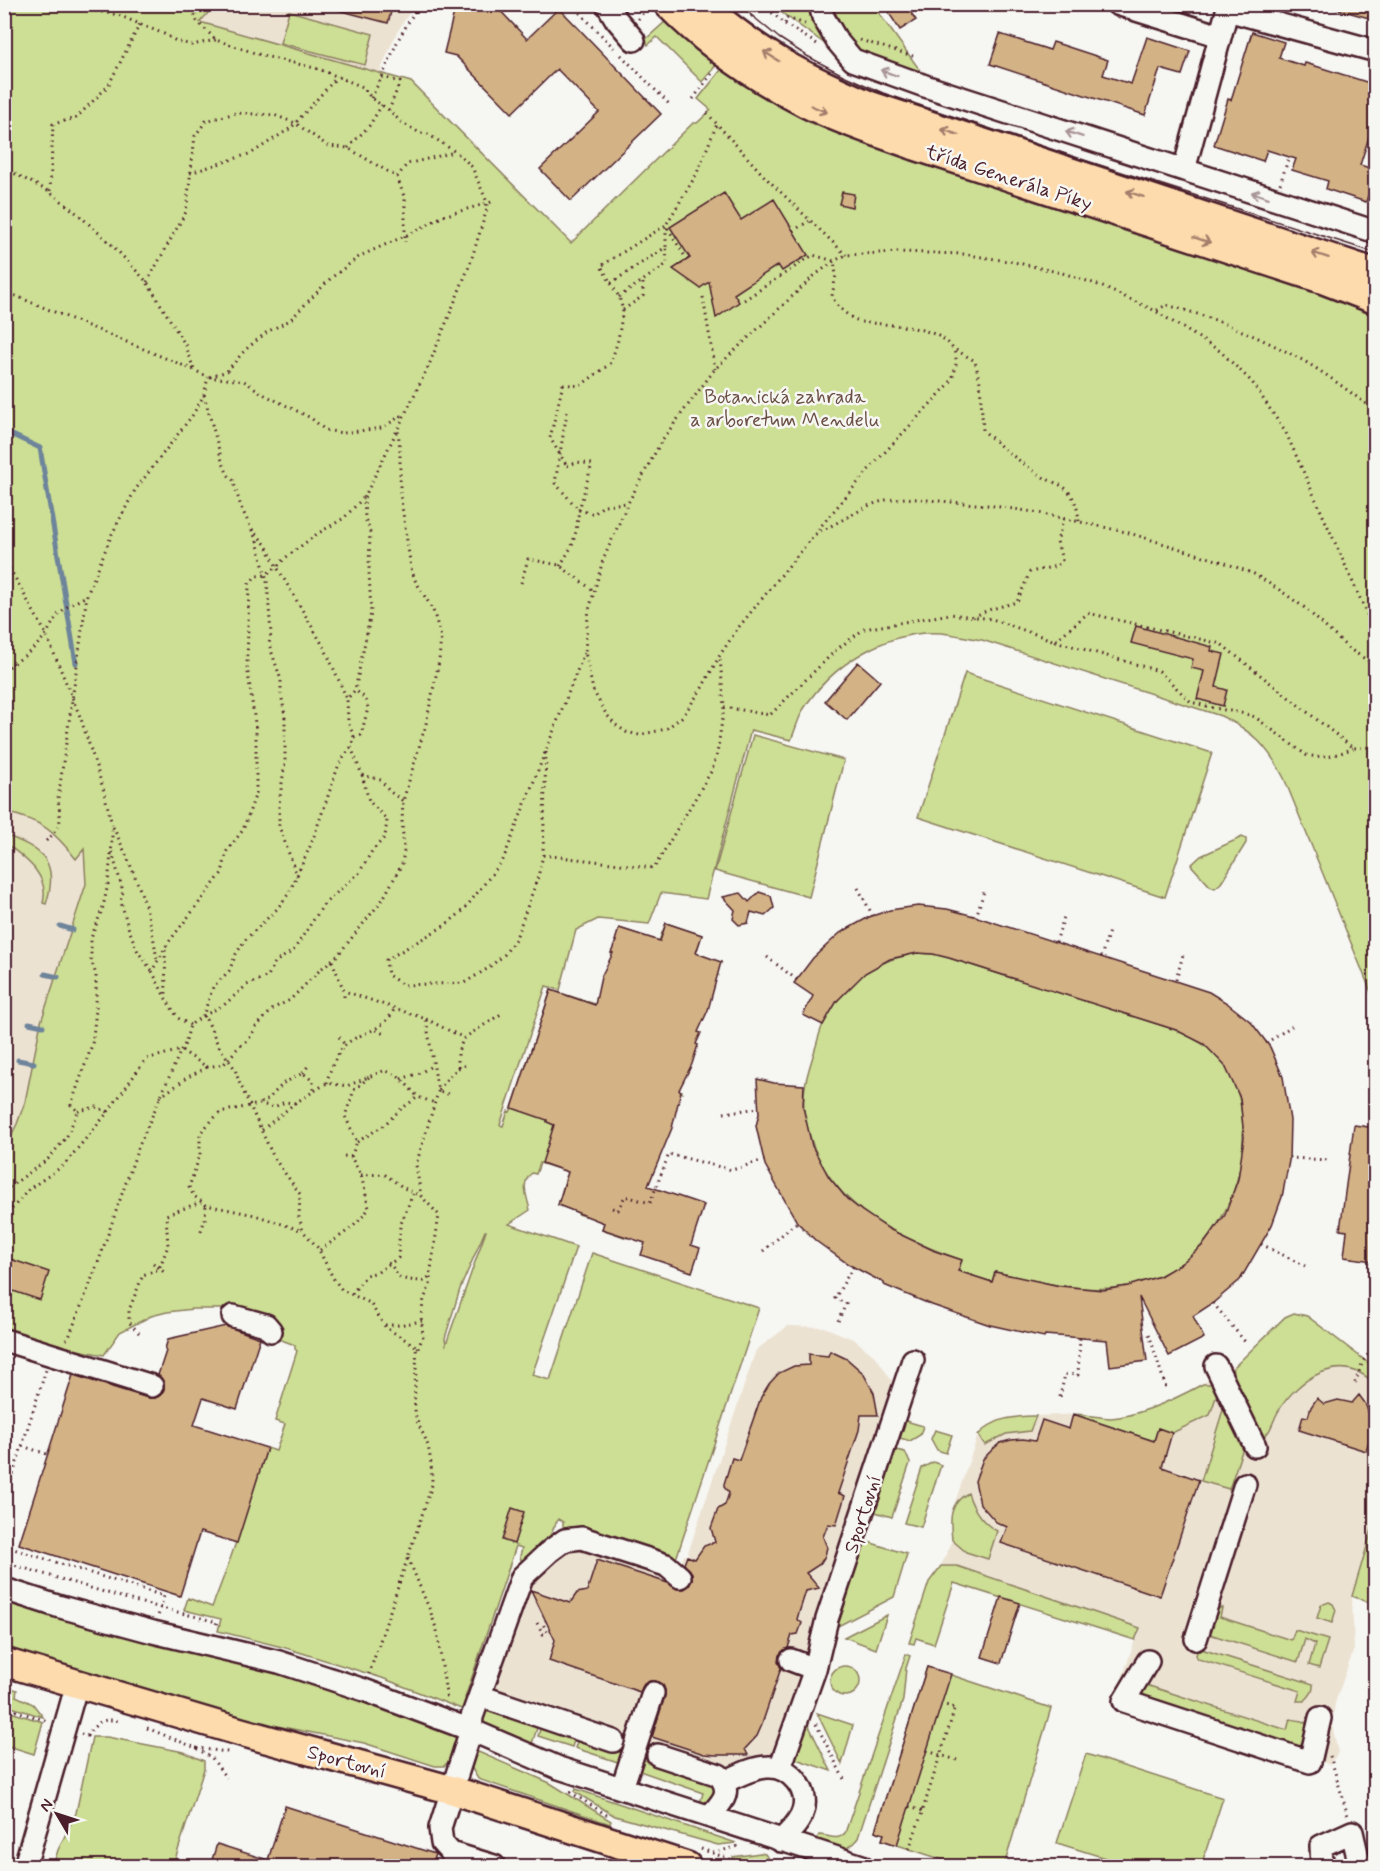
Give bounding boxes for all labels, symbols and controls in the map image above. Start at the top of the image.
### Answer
one-way arrow [763,50,780,62]
one-way arrow [881,66,899,77]
one-way arrow [809,104,828,115]
one-way arrow [941,126,960,137]
one-way arrow [1065,128,1084,139]
street label: třída Generála Píky [921,138,1095,218]
one-way arrow [1126,187,1145,198]
one-way arrow [1251,188,1270,199]
one-way arrow [1192,235,1211,246]
one-way arrow [1311,248,1330,259]
park label: Botanická zahrada a arboretum Mendelu [690,384,880,434]
street label: Sportovní [838,1472,889,1557]
street label: Sportovní [304,1739,389,1786]
north arrow [27,1784,87,1844]
text: N [35,1795,58,1816]

